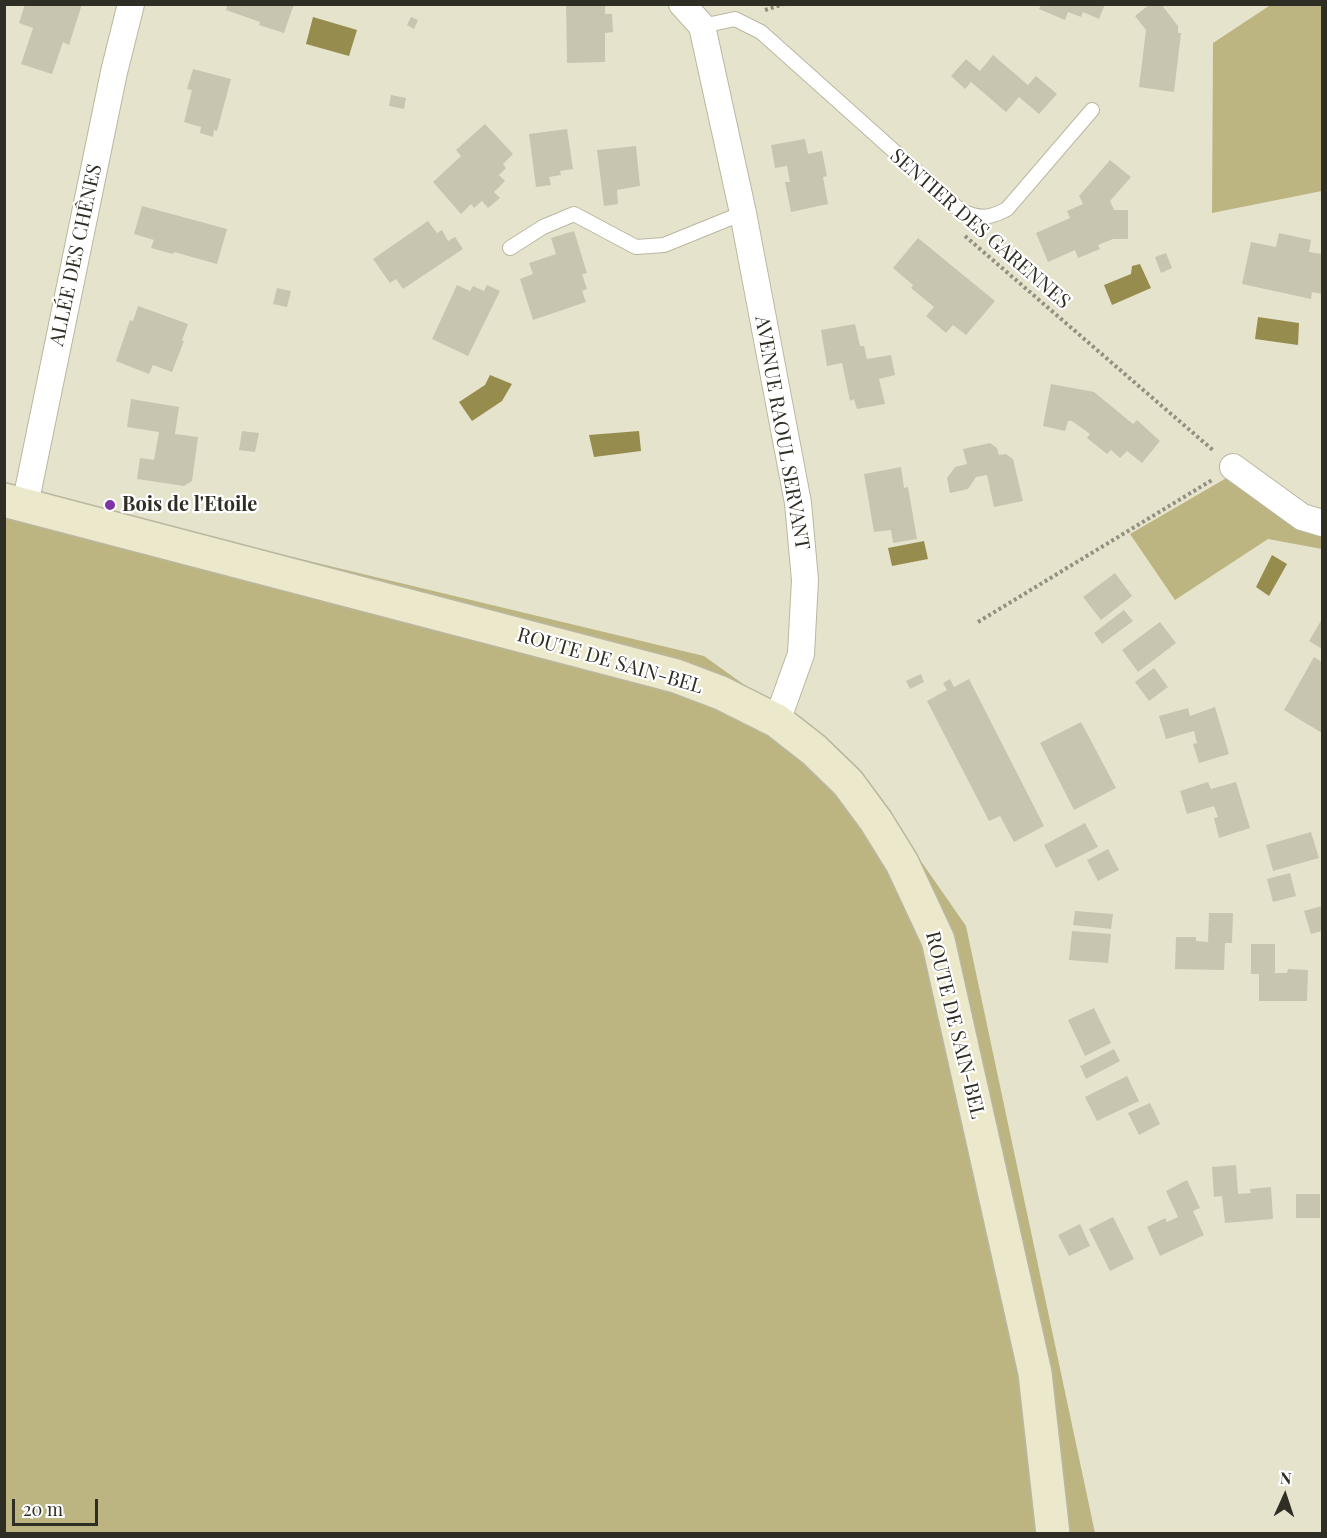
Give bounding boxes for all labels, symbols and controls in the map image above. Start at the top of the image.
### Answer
street label: SENTIER DES GARENNES [885,144,1075,314]
street label: ALLÉE DES CHÊNES [45,162,107,348]
street label: AVENUE RAOUL SERVANT [750,314,814,552]
place label: Bois de l'Etoile [122,493,257,517]
marker: Bois de l'Etoile [103,498,117,512]
street label: ROUTE DE SAIN-BEL [514,623,706,699]
street label: ROUTE DE SAIN-BEL [920,929,990,1121]
north arrow [1255,1466,1315,1526]
text: N [1280,1467,1292,1488]
scale bar [15,1487,100,1525]
text: 20 m [23,1497,63,1521]

